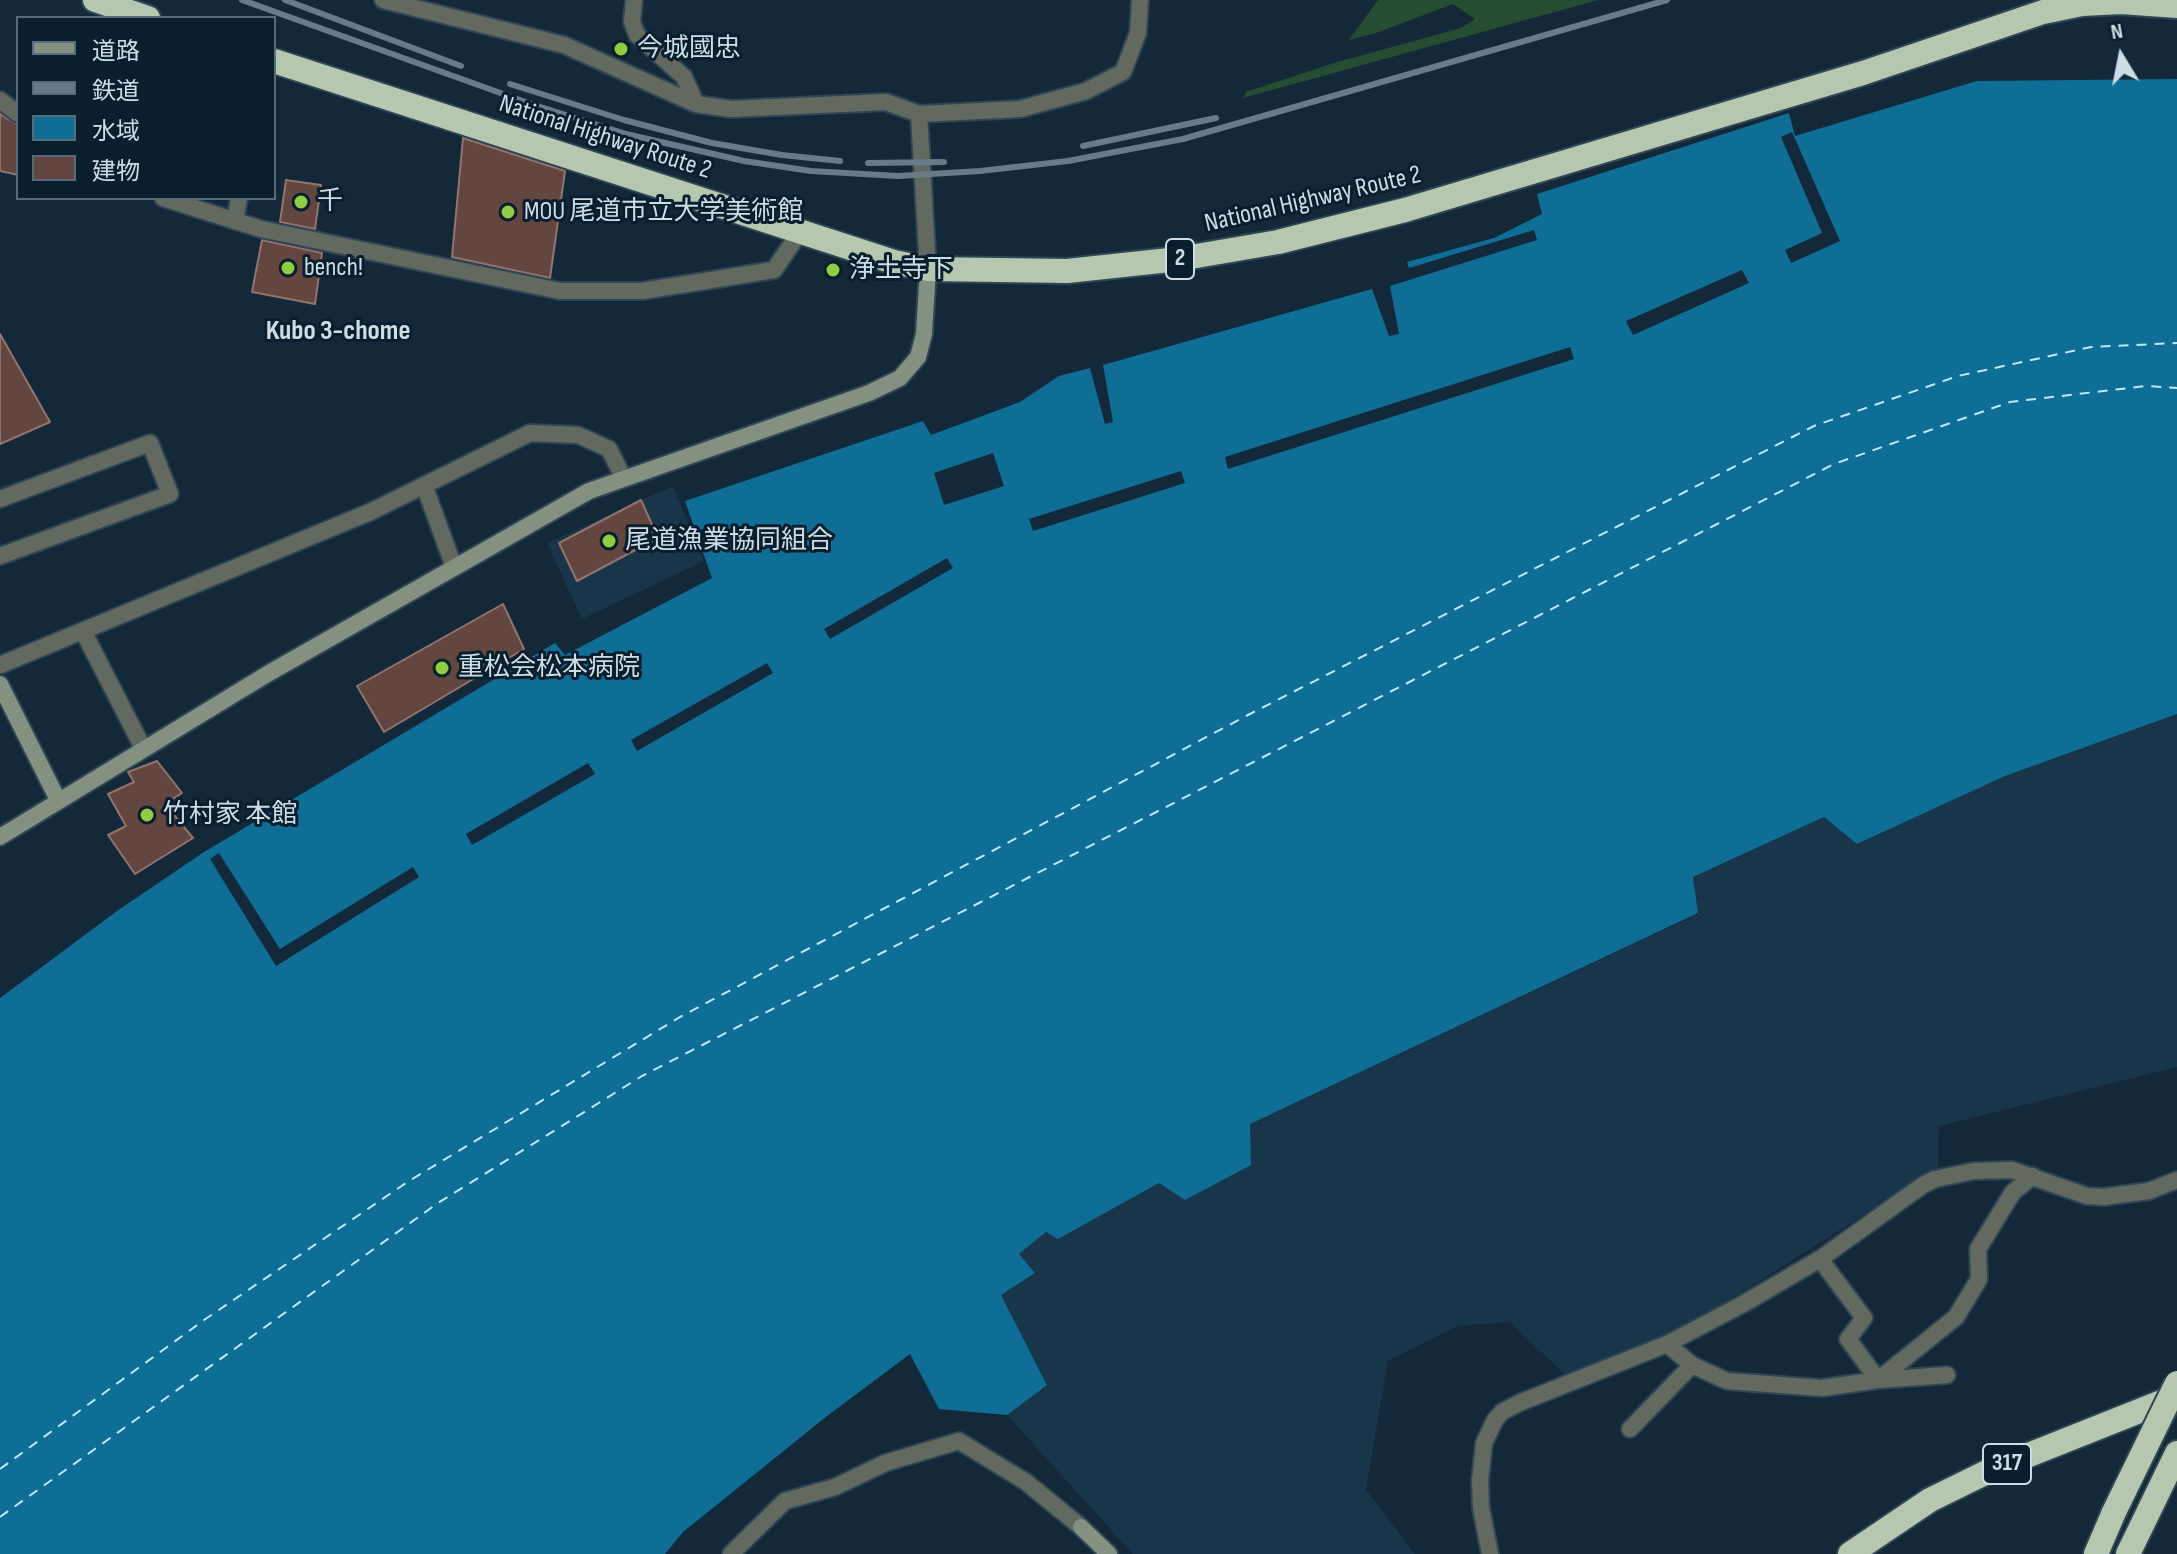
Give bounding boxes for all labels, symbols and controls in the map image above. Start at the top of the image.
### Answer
legend [16,16,276,200]
north arrow [2081,16,2161,96]
text: N [2109,18,2125,46]
place label: 今城國忠 [637,33,741,65]
text: 道路 [92,37,140,66]
marker: 今城國忠 [612,40,630,58]
text: 鉄道 [92,77,140,106]
street label: National Highway Route 2 [495,89,715,187]
text: 水域 [92,117,140,146]
text: 建物 [92,157,140,186]
street label: National Highway Route 2 [1202,160,1424,240]
place label: 千 [317,186,343,218]
marker: 千 [292,193,310,211]
place label: MOU 尾道市立大学美術館 [524,196,803,228]
marker: MOU 尾道市立大学美術館 [499,203,517,221]
road number: 2 [1166,239,1194,279]
place label: bench! [304,252,363,284]
place label: 浄土寺下 [849,254,953,286]
marker: bench! [279,259,297,277]
marker: 浄土寺下 [824,261,842,279]
district label: Kubo 3-chome [266,315,410,349]
place label: 尾道漁業協同組合 [625,525,833,557]
marker: 尾道漁業協同組合 [600,532,618,550]
place label: 重松会松本病院 [458,652,640,684]
marker: 重松会松本病院 [433,659,451,677]
place label: 竹村家 本館 [163,799,297,831]
marker: 竹村家 本館 [138,806,156,824]
road number: 317 [1983,1444,2031,1484]

